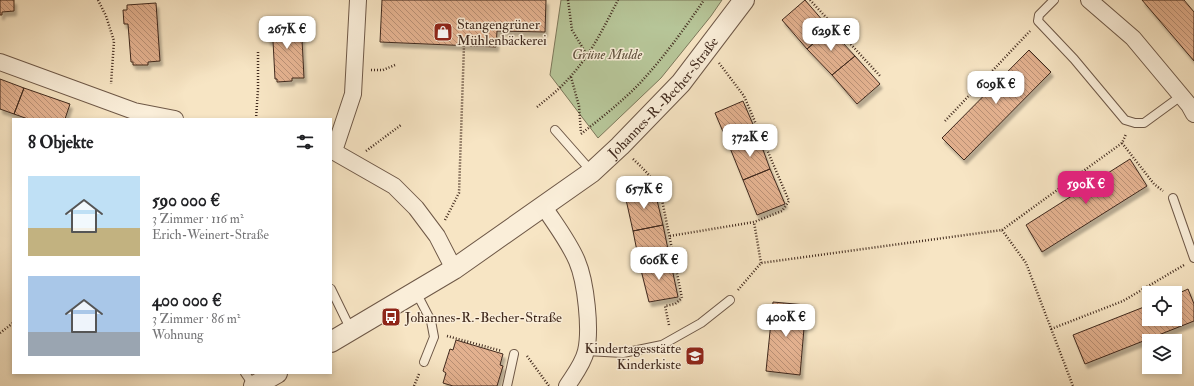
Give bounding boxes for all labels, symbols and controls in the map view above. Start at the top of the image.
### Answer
pin: 267K € [254,16,320,50]
place label: Stangengrüner Mühlenbäckerei [457,16,547,49]
pin: 629K € [798,18,864,52]
text: 267K € [268,21,306,37]
shop icon: Stangengrüner Mühlenbäckerei [432,21,454,43]
text: 629K € [811,23,851,39]
street label: Johannes-R.-Becher-Straße [604,33,722,162]
park label: Grüne Mulde [572,46,642,63]
pin: 609K € [963,71,1029,105]
text: 609K € [976,76,1016,92]
pin: 372K € [717,124,783,158]
text: 372K € [732,129,768,145]
icon: filters [294,131,316,153]
text: 8 Objekte [28,132,93,153]
pin: 590K € [1053,171,1119,205]
pin: 657K € [611,176,677,210]
text: 590K € [1067,176,1105,192]
text: 657K € [625,181,663,197]
text: 590 000 € [152,190,220,211]
icon: home [60,192,108,240]
text: 3 Zimmer · 116 m² [152,211,244,227]
text: Erich-Weinert-Straße [152,227,269,243]
pin: 606K € [626,247,692,281]
text: 606K € [639,252,679,268]
map controls [1142,286,1182,374]
button: locate [1142,286,1182,326]
text: 400 000 € [152,290,222,311]
icon: home [60,292,108,340]
pin: 400K € [753,304,819,338]
bus stop icon: Johannes-R.-Becher-Straße [380,306,402,328]
place label: Johannes-R.-Becher-Straße [404,309,562,326]
text: 400K € [766,309,806,325]
text: 3 Zimmer · 86 m² [152,311,241,327]
text: Wohnung [152,327,204,343]
button: layers [1142,334,1182,374]
place label: Kindertagesstätte Kinderkiste [584,340,681,373]
school or university icon: Kindertagesstätte Kinderkiste [684,345,706,367]

